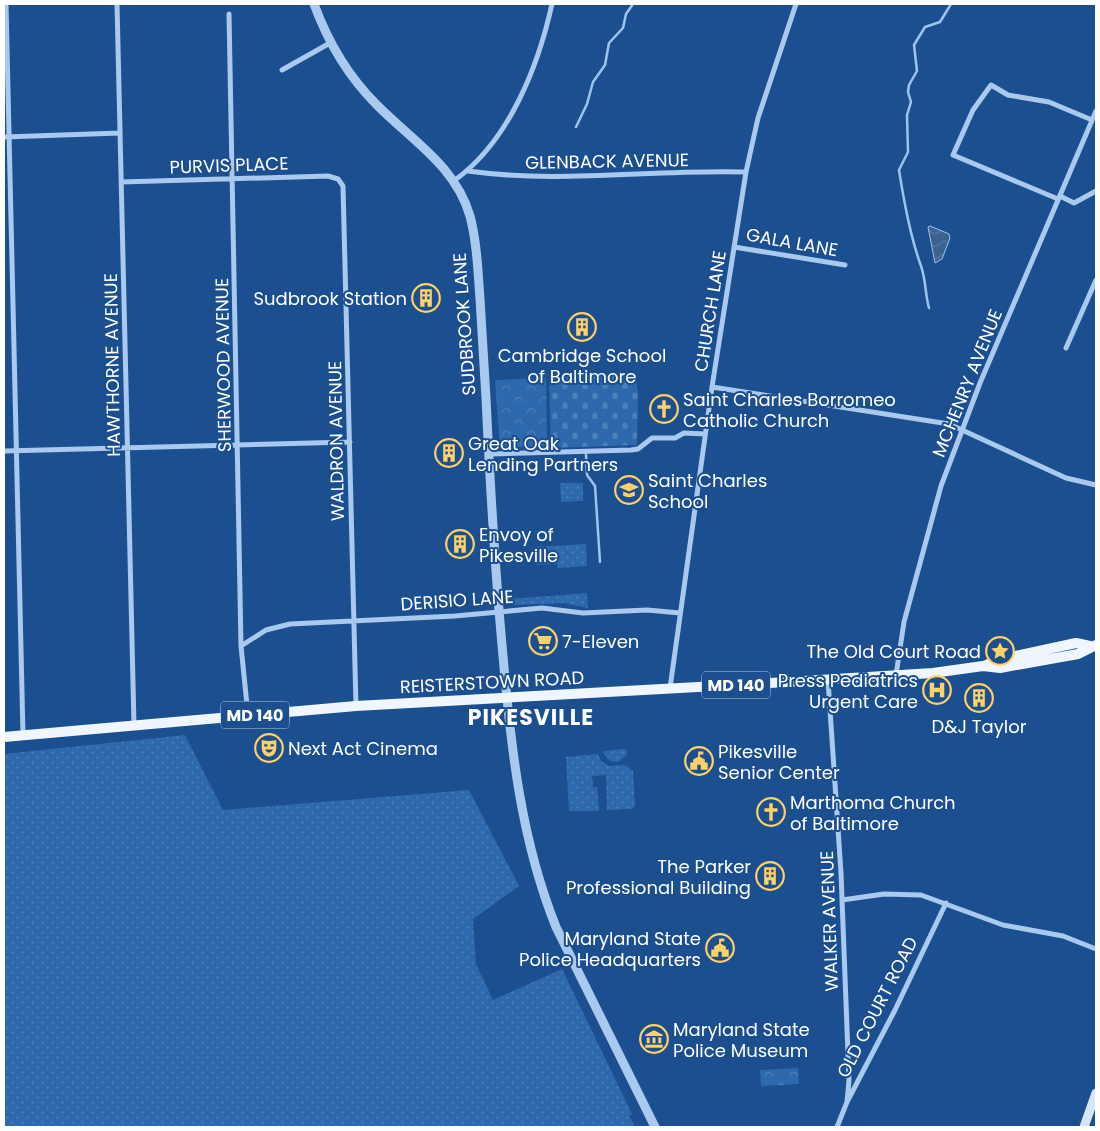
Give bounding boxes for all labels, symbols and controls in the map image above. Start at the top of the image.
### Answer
street label: GLENBACK AVENUE [525,147,689,175]
street label: PURVIS PLACE [169,150,289,180]
street label: GALA LANE [744,222,840,262]
street label: CHURCH LANE [688,249,732,373]
street label: SUDBROOK LANE [447,252,481,396]
street label: HAWTHORNE AVENUE [98,273,126,457]
street label: SHERWOOD AVENUE [209,278,237,452]
building icon: Sudbrook Station [411,283,441,313]
place label: Sudbrook Station [253,286,407,311]
street label: MCHENRY AVENUE [926,305,1008,461]
building icon: Cambridge School of Baltimore [567,312,597,342]
place label: Cambridge School of Baltimore [498,343,666,389]
street label: WALDRON AVENUE [322,361,350,521]
place label: Saint Charles Borromeo Catholic Church [683,387,896,433]
church icon: Saint Charles Borromeo Catholic Church [649,394,679,424]
place label: Great Oak Lending Partners [468,431,618,477]
building icon: Great Oak Lending Partners [434,438,464,468]
place label: Saint Charles School [648,468,767,514]
school or university icon: Saint Charles School [614,475,644,505]
place label: Envoy of Pikesville [479,522,558,568]
building icon: Envoy of Pikesville [445,529,475,559]
street label: DERISIO LANE [400,584,514,616]
supermarket icon: 7-Eleven [528,626,558,656]
place label: 7-Eleven [562,629,639,654]
place icon: The Old Court Road [985,636,1015,666]
place label: The Old Court Road [806,639,981,664]
street label: REISTERSTOWN ROAD [399,665,585,699]
place label: Press Pediatrics Urgent Care [778,668,918,714]
road number: MD 140 [702,672,770,698]
hospital icon: Press Pediatrics Urgent Care [922,675,952,705]
building icon: D&J Taylor [964,683,994,713]
road number: MD 140 [221,702,289,728]
district label: PIKESVILLE [468,702,594,733]
place label: D&J Taylor [931,714,1027,739]
theatre icon: Next Act Cinema [254,733,284,763]
place label: Next Act Cinema [288,736,438,761]
place label: Pikesville Senior Center [718,739,840,785]
public building icon: Pikesville Senior Center [684,746,714,776]
place label: Marthoma Church of Baltimore [790,790,956,836]
church icon: Marthoma Church of Baltimore [756,797,786,827]
street label: WALKER AVENUE [814,850,844,992]
place label: The Parker Professional Building [566,854,751,900]
building icon: The Parker Professional Building [755,861,785,891]
place label: Maryland State Police Headquarters [519,926,701,972]
street label: OLD COURT ROAD [831,932,923,1082]
public building icon: Maryland State Police Headquarters [705,933,735,963]
place label: Maryland State Police Museum [673,1017,810,1063]
museum icon: Maryland State Police Museum [639,1024,669,1054]

